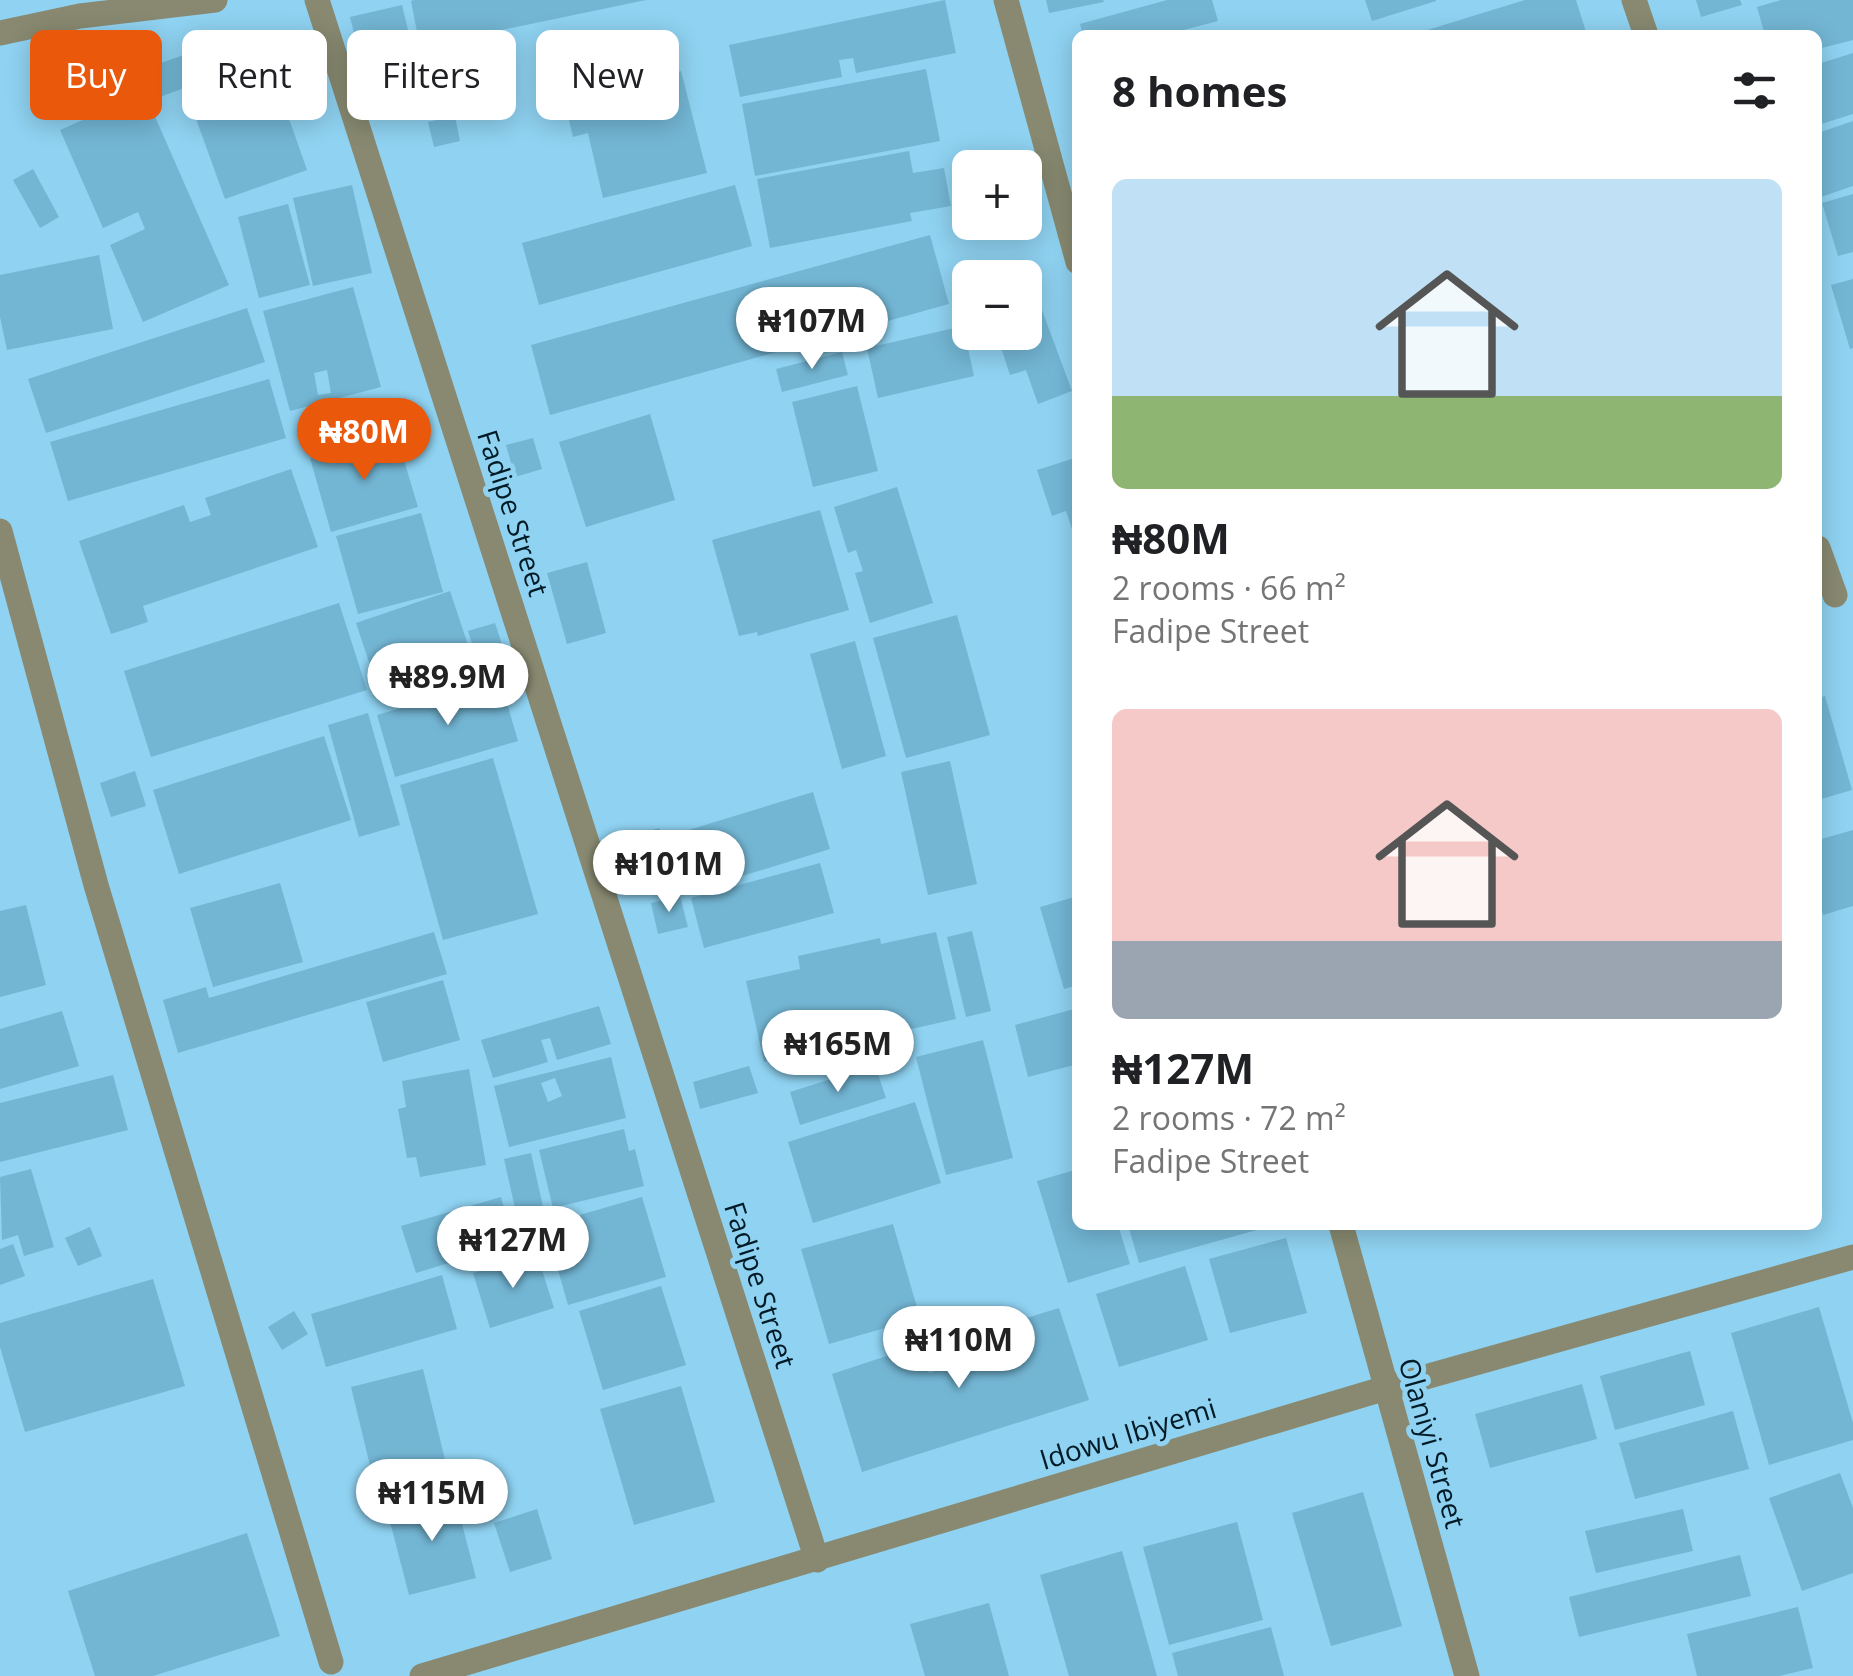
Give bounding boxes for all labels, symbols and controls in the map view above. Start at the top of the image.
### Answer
chip: Buy [30,30,162,120]
chip: Rent [182,30,327,120]
chip: Filters [347,30,516,120]
chip: New [536,30,679,120]
text: 8 homes [1112,62,1287,119]
icon: filters [1727,63,1782,118]
map controls [952,150,1042,350]
button: + [952,150,1042,240]
icon: home [1357,244,1537,424]
button: − [952,260,1042,350]
pin: ₦107M [742,287,882,372]
text: ₦107M [758,298,866,341]
pin: ₦80M [305,398,423,483]
text: ₦80M [319,409,409,452]
street label: Fadipe Street [469,425,559,601]
text: ₦80M [1112,509,1230,566]
text: 2 rooms · 66 m² [1112,566,1346,609]
text: Fadipe Street [1112,609,1309,652]
pin: ₦89.9M [367,643,529,728]
text: ₦89.9M [389,654,507,697]
icon: home [1357,774,1537,954]
pin: ₦101M [599,830,739,915]
text: ₦101M [615,841,723,884]
pin: ₦165M [768,1010,908,1095]
text: ₦165M [784,1021,892,1064]
text: ₦127M [1112,1039,1254,1096]
text: 2 rooms · 72 m² [1112,1096,1346,1139]
text: Fadipe Street [1112,1139,1309,1182]
street label: Fadipe Street [716,1197,806,1373]
pin: ₦127M [443,1206,583,1291]
text: ₦127M [459,1217,567,1260]
pin: ₦110M [889,1306,1029,1391]
text: ₦110M [905,1317,1013,1360]
street label: Olaniyi Street [1391,1353,1475,1532]
street label: Idowu Ibiyemi [1035,1388,1221,1478]
pin: ₦115M [362,1459,502,1544]
text: ₦115M [378,1470,486,1513]

